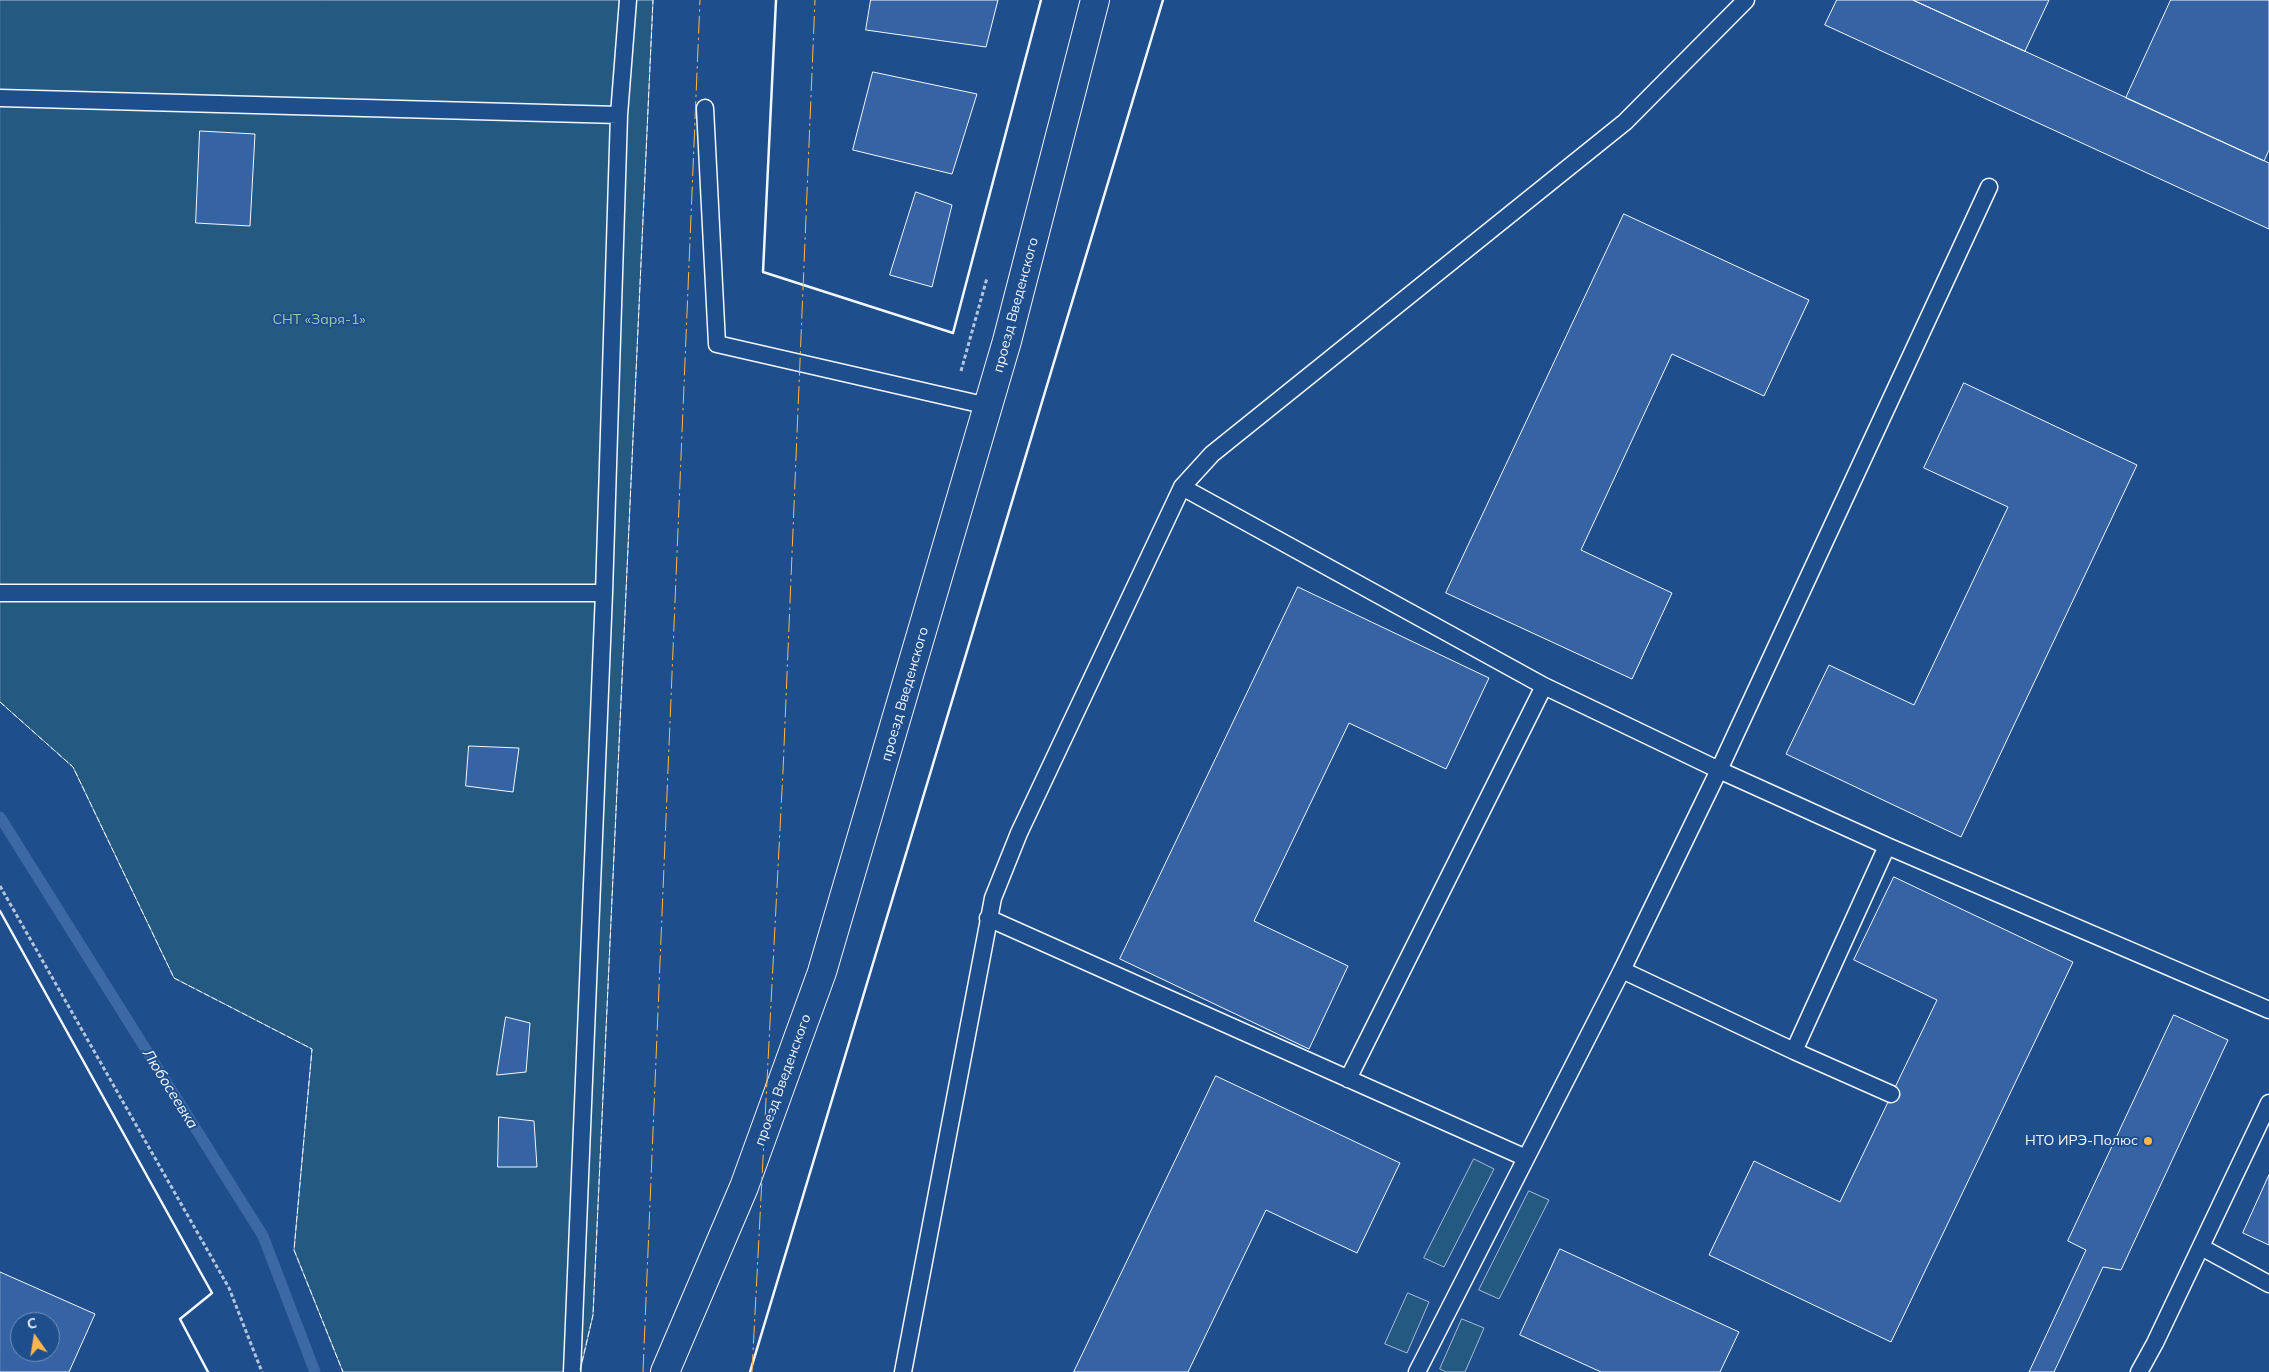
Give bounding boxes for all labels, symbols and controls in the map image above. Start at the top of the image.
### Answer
street label: проезд Введенского [990,236,1042,374]
park label: СНТ «Заря-1» [272,312,366,328]
street label: проезд Введенского [878,625,932,763]
street label: проезд Введенского [751,1012,815,1148]
water label: Любосеевка [138,1046,202,1132]
place label: НТО ИРЭ-Полюс [2025,1133,2138,1149]
marker: НТО ИРЭ-Полюс [2142,1135,2154,1147]
north arrow [10,1312,60,1362]
text: С [25,1314,39,1333]

